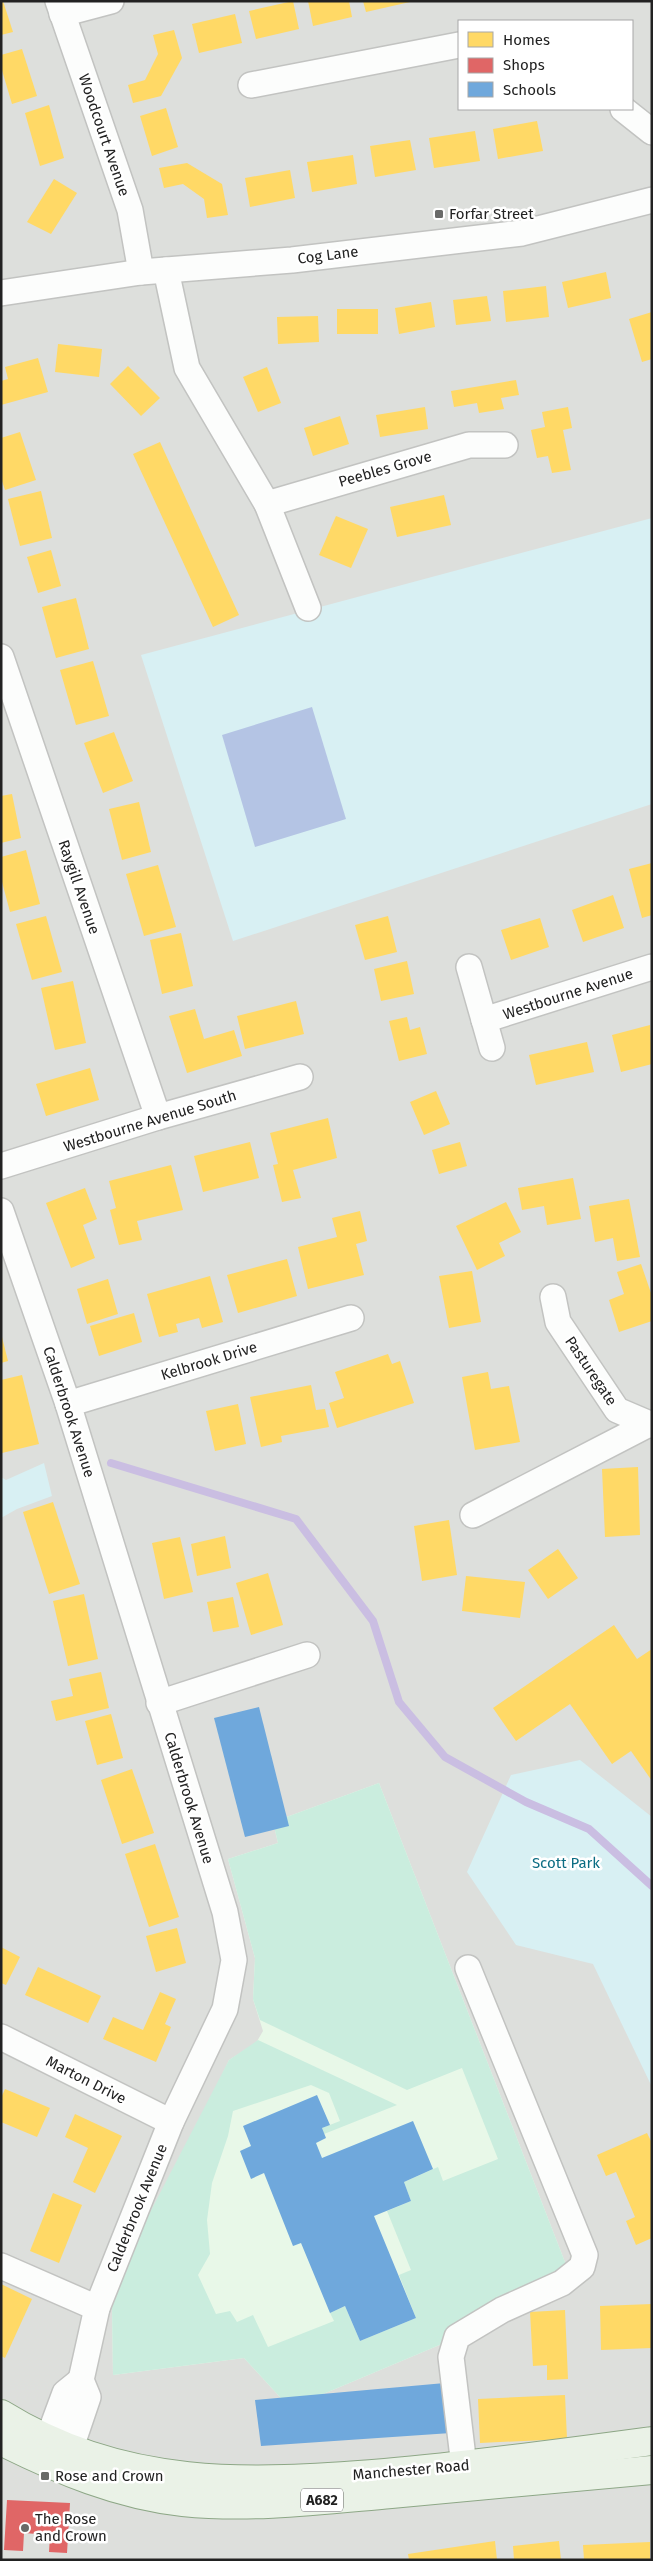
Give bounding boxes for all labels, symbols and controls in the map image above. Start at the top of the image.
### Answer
legend [458,20,633,110]
text: Homes [503,31,550,49]
text: Shops [503,56,545,74]
street label: Woodcourt Avenue [75,72,133,198]
text: Schools [503,81,556,99]
place label: Forfar Street [449,205,534,223]
marker: Forfar Street [433,208,445,220]
street label: Cog Lane [297,242,359,268]
street label: Peebles Grove [336,447,434,491]
street label: Raygill Avenue [54,837,104,937]
street label: Westbourne Avenue [501,964,635,1024]
street label: Westbourne Avenue South [61,1086,239,1156]
street label: Pasturegate [561,1333,621,1409]
street label: Kelbrook Drive [159,1338,259,1384]
street label: Calderbrook Avenue [39,1344,99,1480]
street label: Calderbrook Avenue [160,1730,218,1866]
park label: Scott Park [532,1854,600,1872]
street label: Marton Drive [43,2052,129,2108]
street label: Calderbrook Avenue [103,2141,171,2275]
street label: Manchester Road [352,2456,470,2484]
place label: Rose and Crown [55,2467,163,2485]
marker: Rose and Crown [39,2470,51,2482]
road number: A682 [301,2488,343,2512]
place label: The Rose and Crown [35,2510,107,2545]
marker: The Rose and Crown [19,2522,31,2534]

